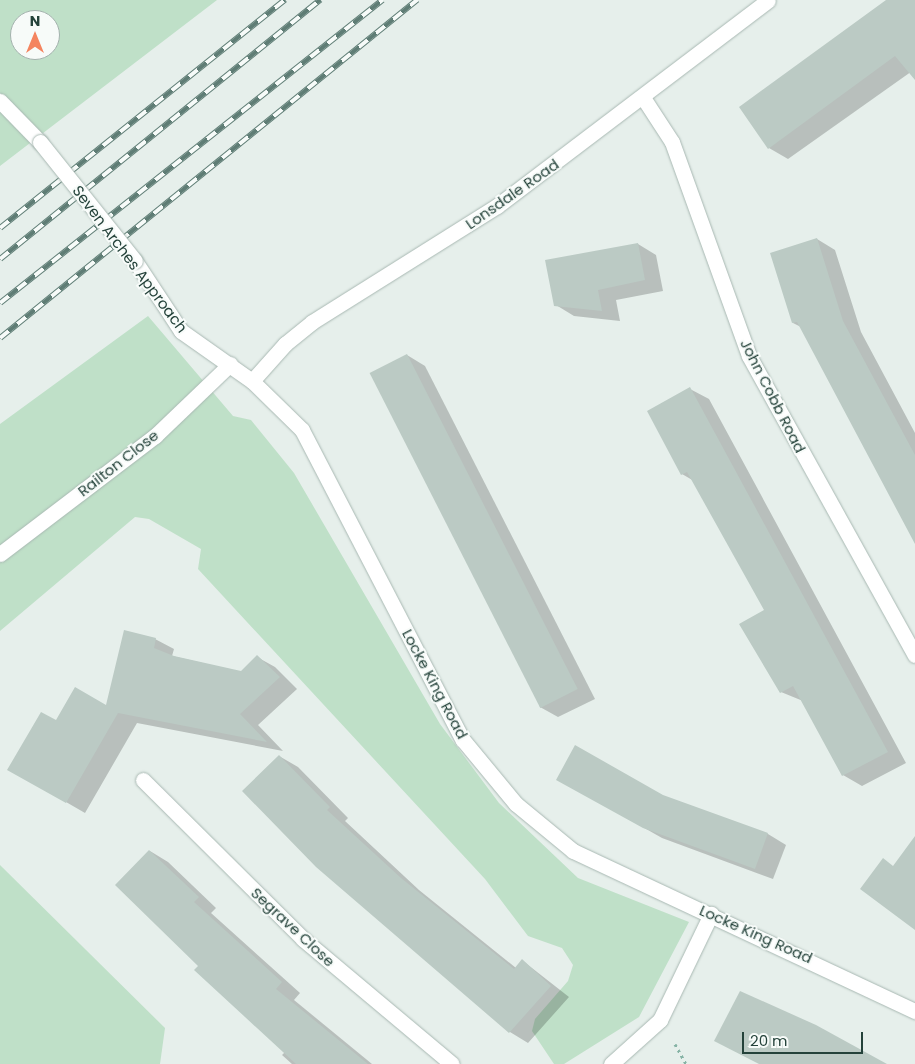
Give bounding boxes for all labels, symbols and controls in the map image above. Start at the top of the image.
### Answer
north arrow [10,10,60,60]
text: N [30,11,40,31]
street label: Lonsdale Road [462,155,562,233]
street label: Seven Arches Approach [69,182,191,336]
street label: John Cobb Road [737,336,809,456]
street label: Railton Close [74,426,162,500]
street label: Locke King Road [399,626,471,742]
street label: Segrave Close [247,884,339,970]
street label: Locke King Road [697,901,815,967]
scale bar [745,1022,866,1054]
text: 20 m [750,1030,788,1051]

